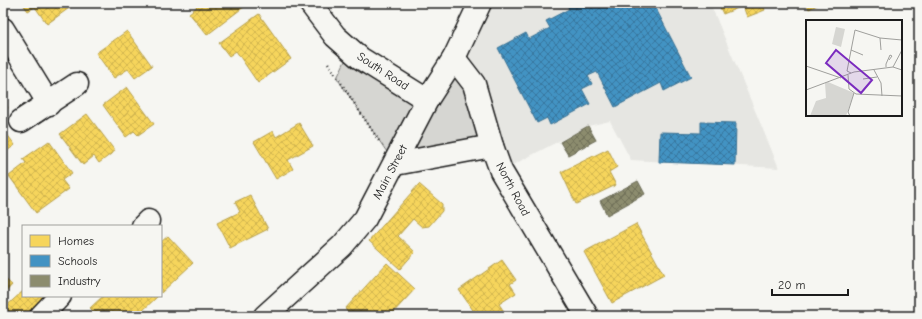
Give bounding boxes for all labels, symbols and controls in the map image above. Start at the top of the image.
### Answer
inset map [806,20,902,116]
street label: South Road [354,49,412,93]
street label: Main Street [370,142,410,202]
street label: North Road [493,160,533,218]
legend [22,225,162,297]
text: Homes [58,234,94,248]
text: Schools [58,254,97,268]
scale bar [772,271,848,297]
text: Industry [58,274,101,288]
text: 20 m [778,278,806,292]

